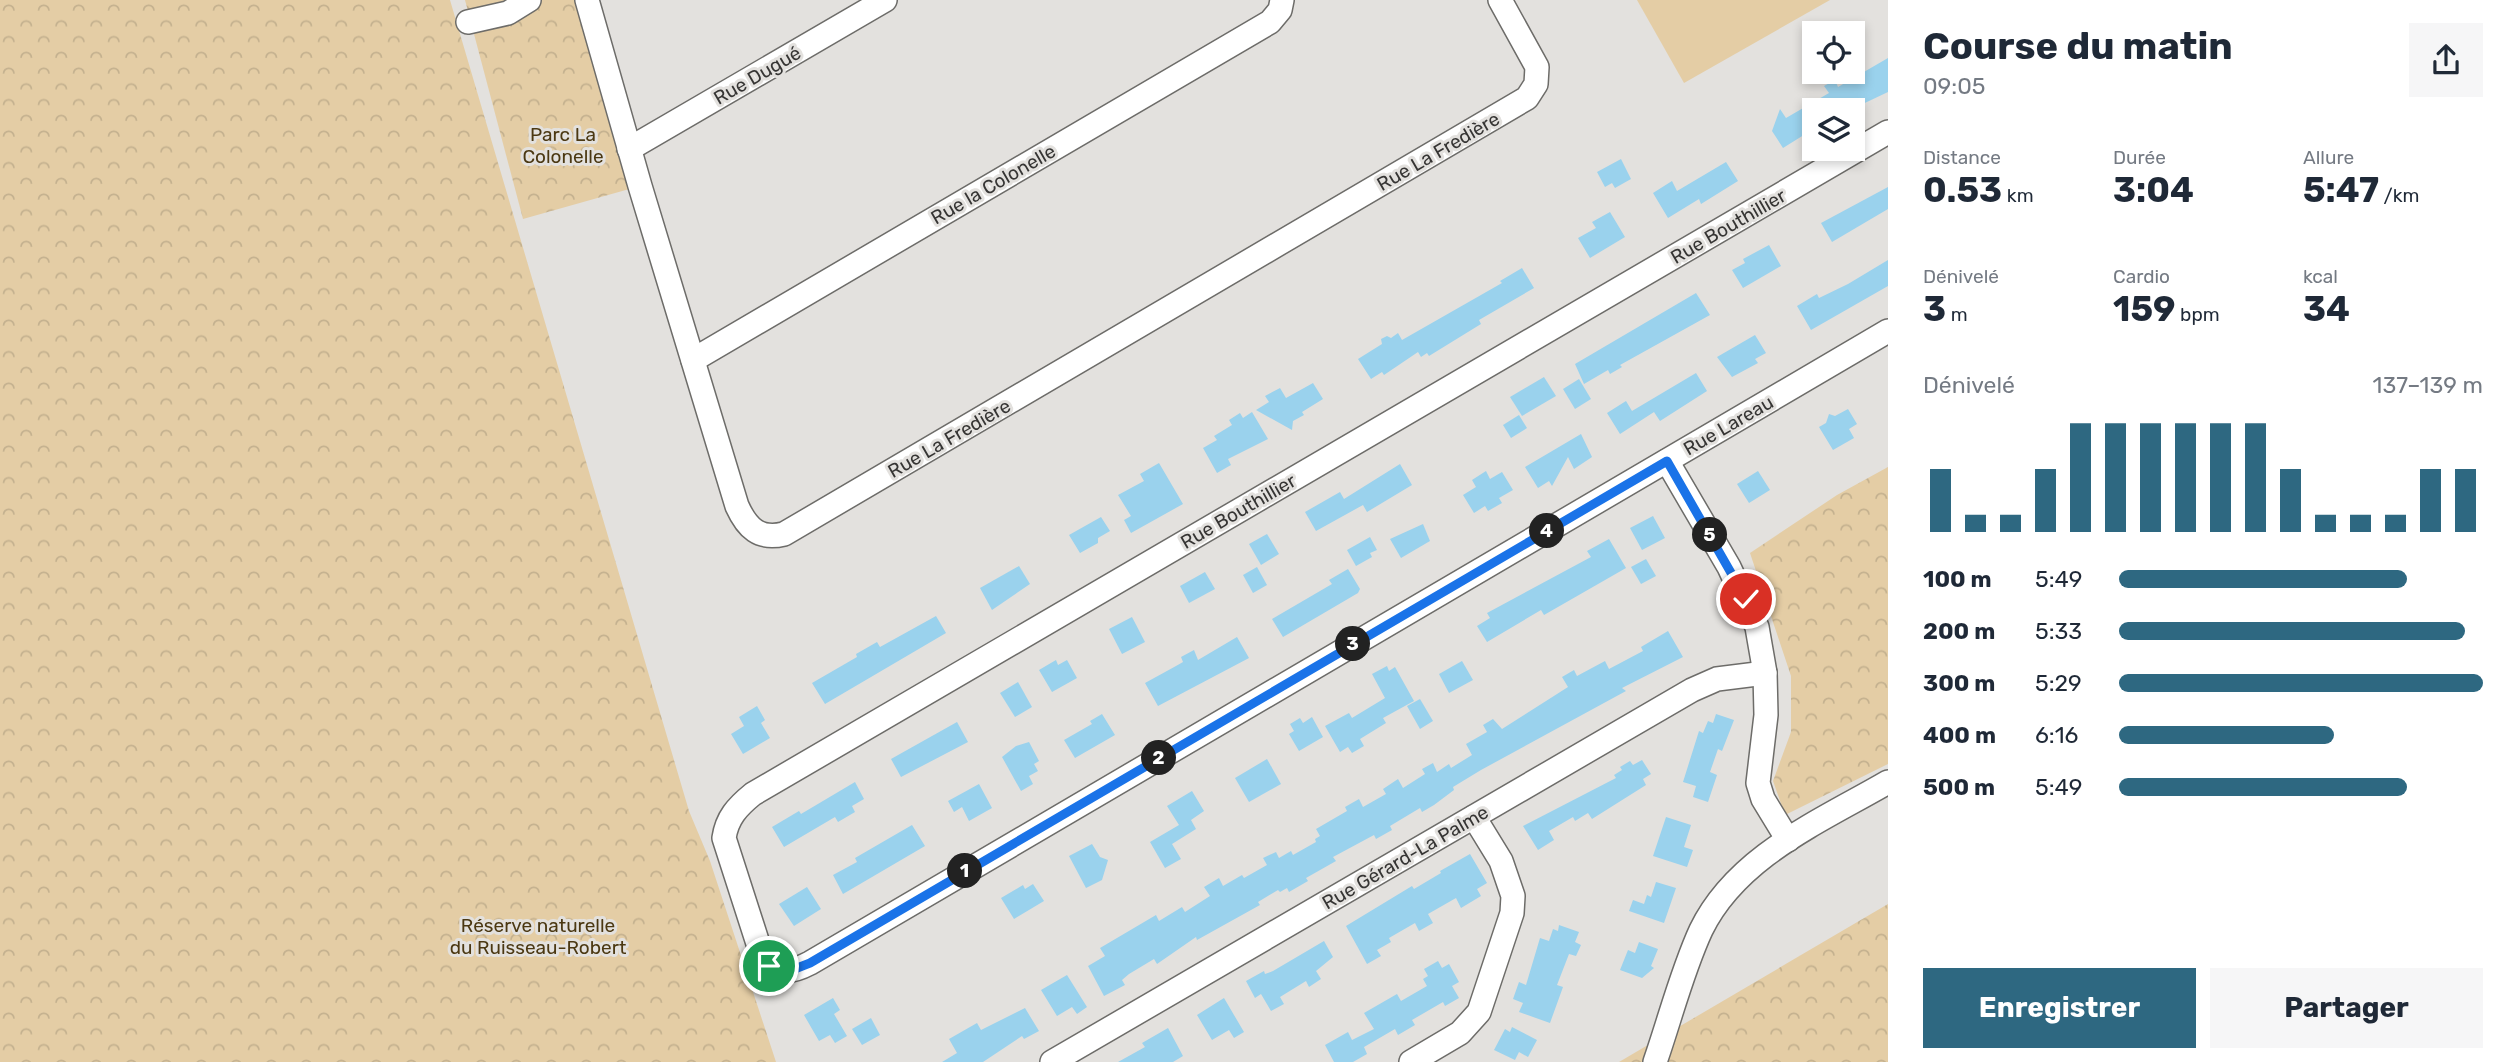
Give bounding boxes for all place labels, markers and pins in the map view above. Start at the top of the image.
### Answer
pin: 4 [1530,514,1564,548]
pin: 5 [1692,518,1728,552]
pin [1716,569,1776,629]
pin: 3 [1336,626,1370,662]
pin: 2 [1142,740,1176,776]
pin: 1 [948,854,982,888]
pin [739,936,799,996]

